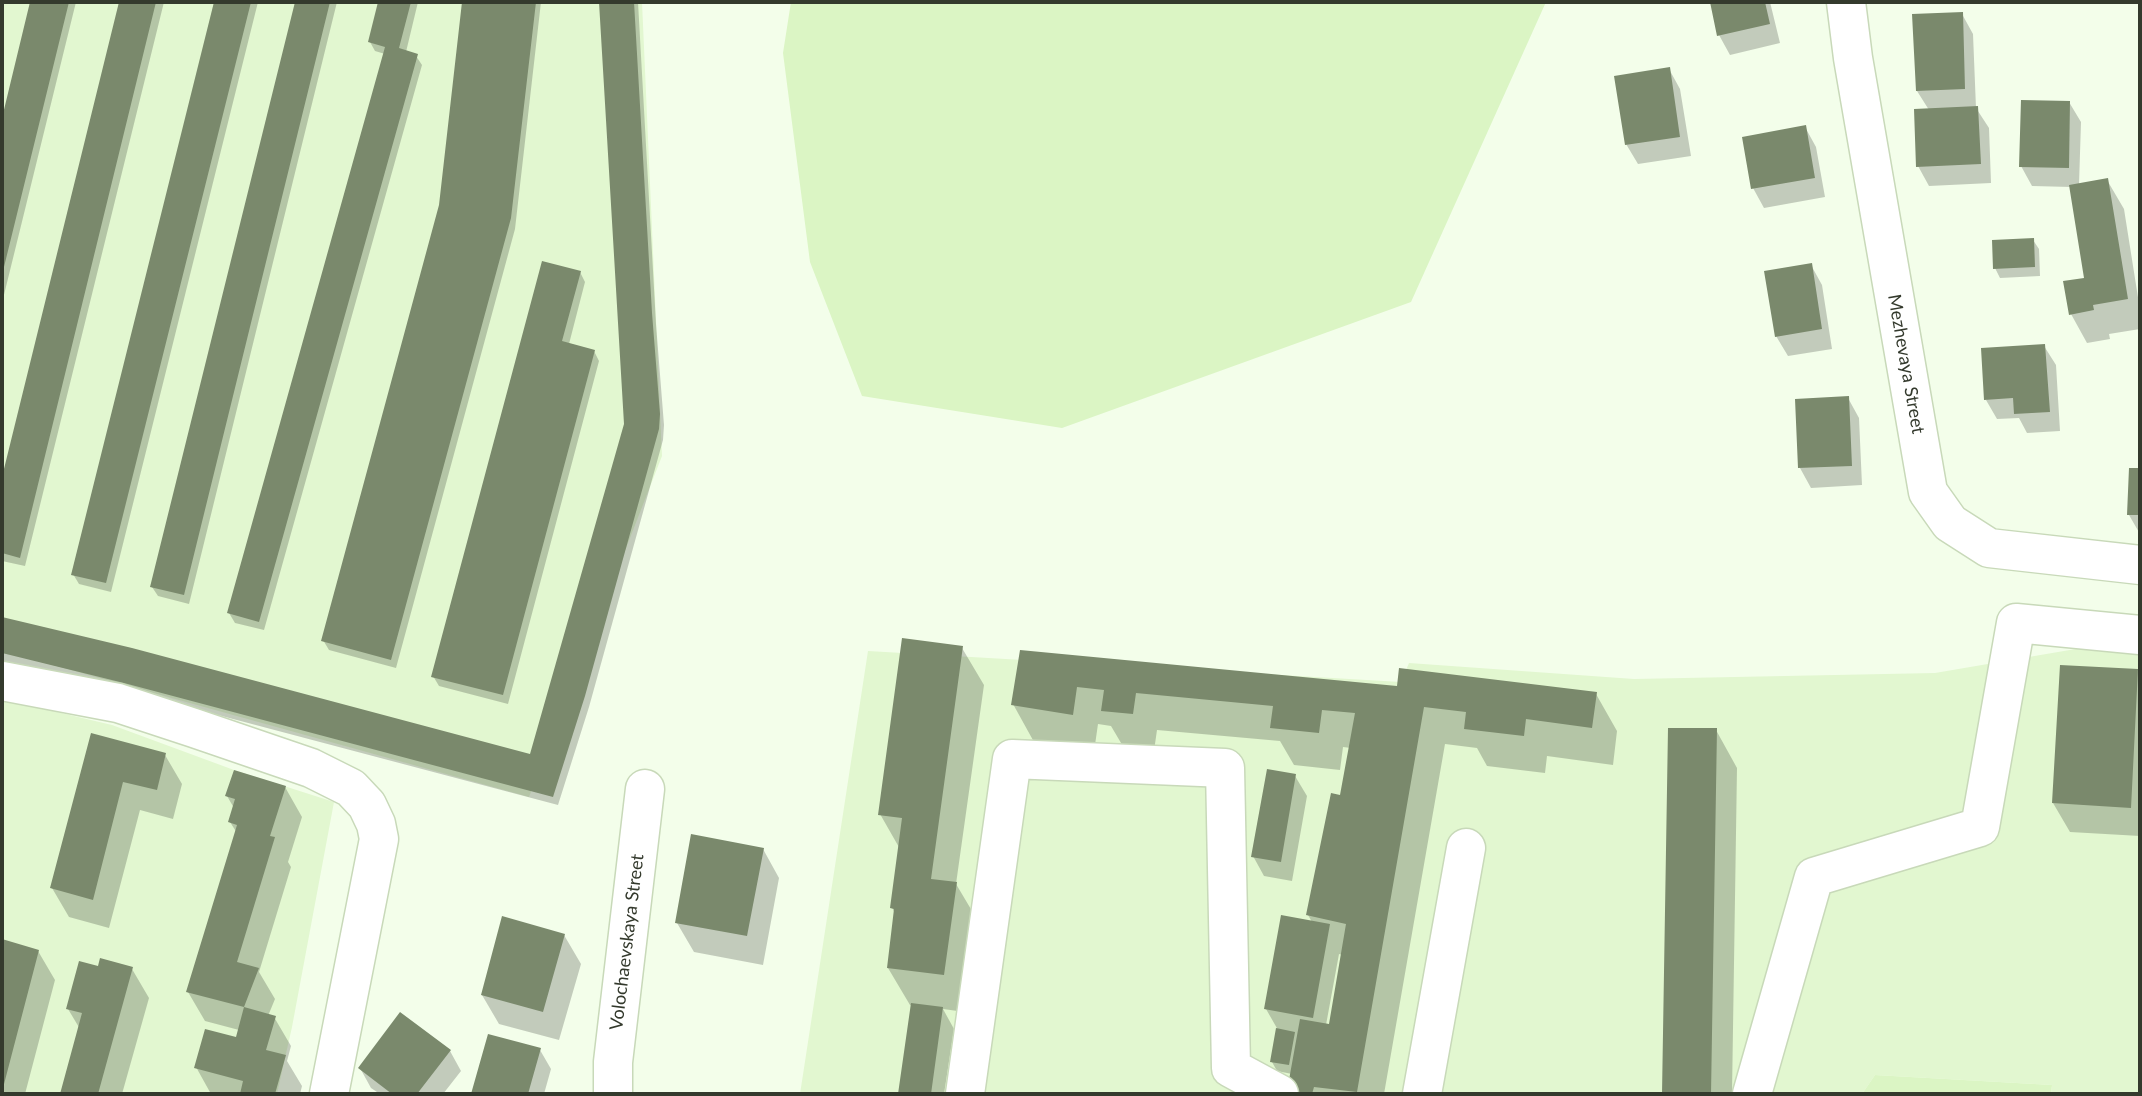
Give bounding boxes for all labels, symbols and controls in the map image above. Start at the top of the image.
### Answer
street label: Mezhevaya Street [1883,293,1929,435]
street label: Volochaevskaya Street [605,853,649,1031]

